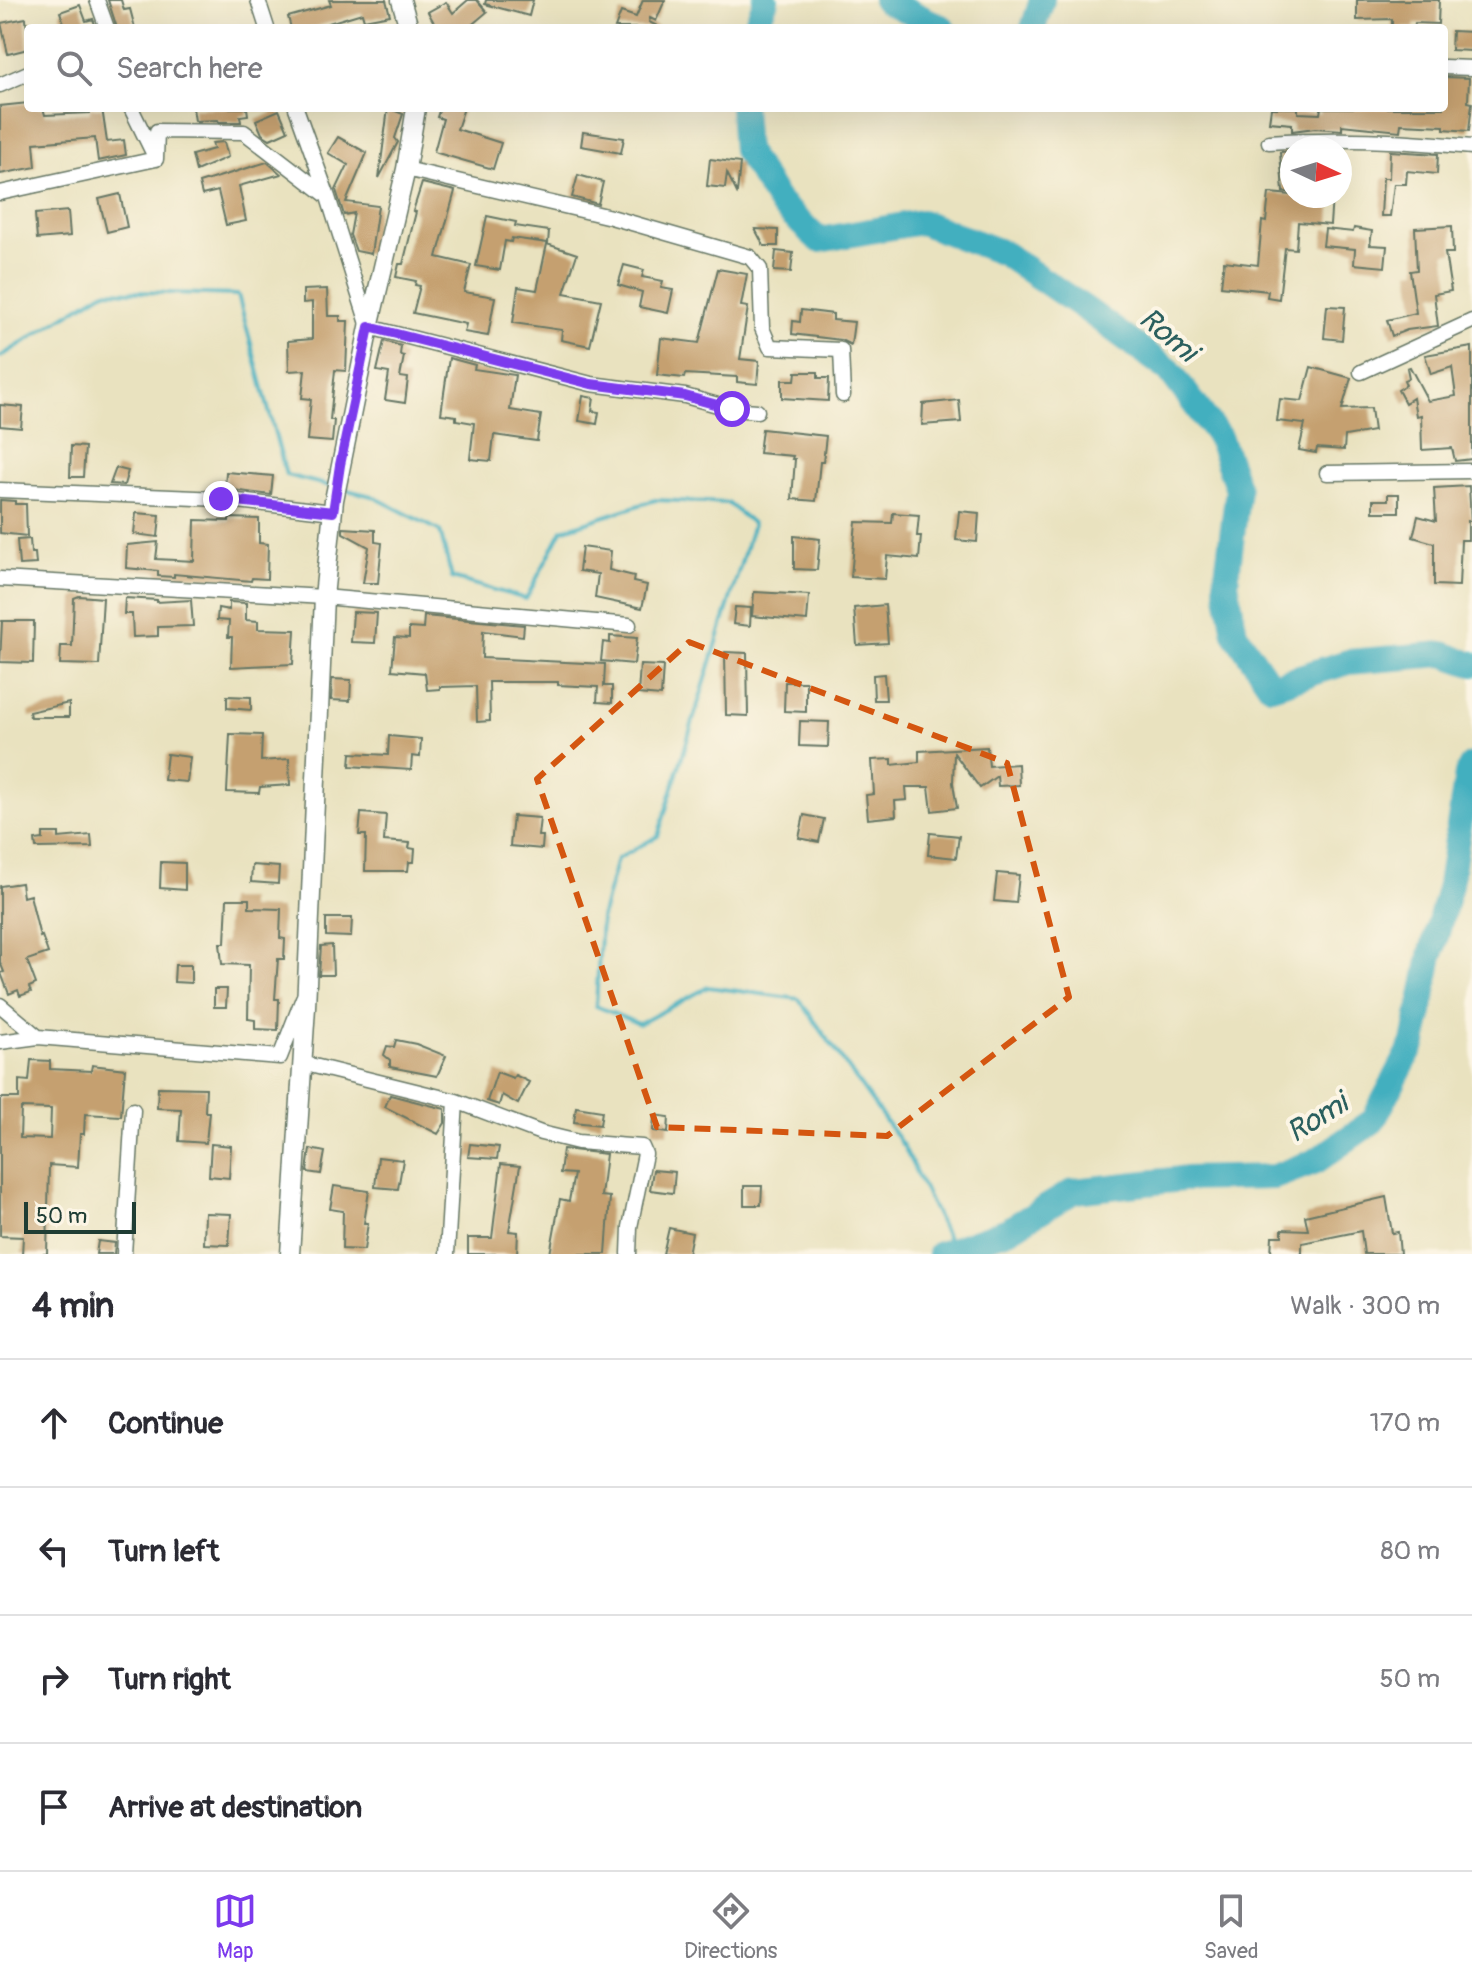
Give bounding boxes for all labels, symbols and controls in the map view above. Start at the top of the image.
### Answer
search box [24,24,1448,112]
icon: search [52,46,96,90]
text: Search here [116,50,263,87]
north arrow [1280,136,1352,208]
water label: Romi [1131,300,1208,373]
route start [714,391,750,427]
route end [203,481,239,517]
water label: Romi [1280,1083,1358,1151]
scale bar [24,1198,136,1234]
text: 50 m [36,1202,87,1230]
text: 4 min [32,1285,114,1328]
text: Walk · 300 m [1290,1290,1440,1322]
icon: ahead [32,1401,76,1445]
text: Continue [108,1405,223,1442]
text: 170 m [1370,1407,1440,1439]
icon: left [32,1529,76,1573]
text: Turn left [108,1533,219,1570]
text: 80 m [1380,1535,1440,1567]
icon: right [32,1657,76,1701]
text: Turn right [108,1661,231,1698]
text: 50 m [1379,1663,1440,1695]
icon: arrive [32,1785,76,1829]
text: Arrive at destination [108,1789,362,1826]
tab: Map [213,1889,257,1965]
tab: Directions [684,1889,777,1965]
tab: Saved [1204,1889,1259,1965]

